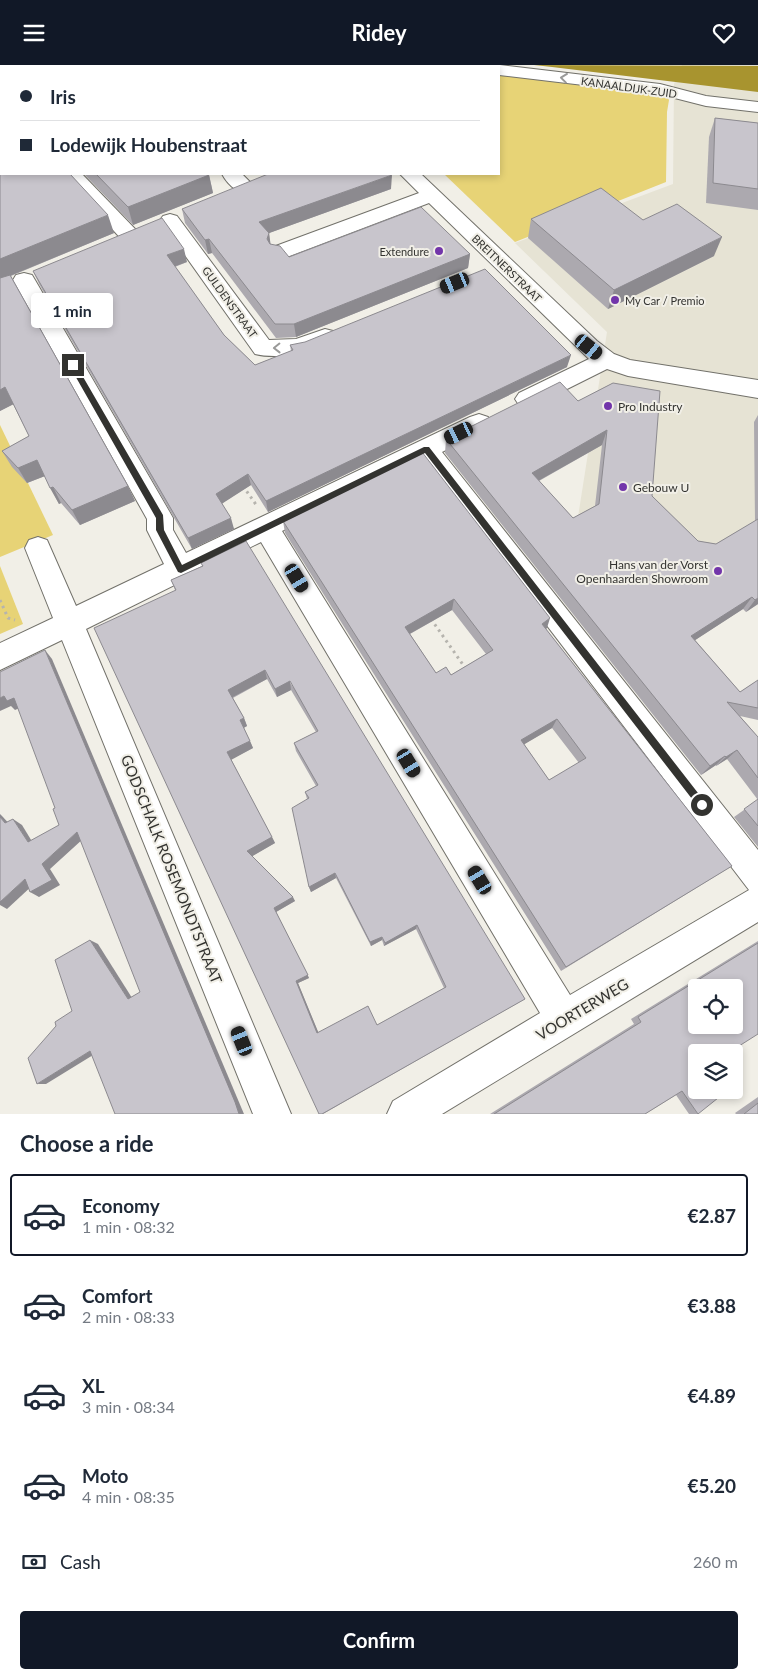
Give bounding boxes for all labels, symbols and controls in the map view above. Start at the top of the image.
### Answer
icon: menu [20,19,48,47]
text: Ridey [351,19,407,46]
icon: heart [710,19,738,47]
one-way arrow [560,73,568,84]
street label: KANAALDIJK-ZUID [580,74,678,100]
text: Iris [50,85,76,108]
text: Lodewijk Houbenstraat [50,133,247,156]
street label: BREITNERSTRAAT [470,232,545,305]
place label: Extendure [379,245,429,258]
marker: Extendure [433,245,445,257]
street label: GULDENSTRAAT [200,264,260,341]
car [438,270,471,296]
callout: 1 min [32,293,114,327]
marker: My Car / Premio [609,294,621,306]
place label: My Car / Premio [625,294,705,307]
text: 1 min [52,301,92,320]
car [572,332,605,362]
one-way arrow [273,343,281,353]
route end [62,354,84,376]
place label: Pro Industry [618,399,683,414]
marker: Pro Industry [602,400,614,412]
car [442,420,475,446]
place label: Gebouw U [633,480,689,495]
marker: Gebouw U [617,481,629,493]
place label: Hans van der Vorst Openhaarden Showroom [576,557,709,586]
car [282,561,311,595]
marker: Hans van der Vorst Openhaarden Showroom [712,565,724,577]
car [394,746,423,780]
street label: GODSCHALK ROSEMONDTSTRAAT [118,752,226,986]
route start [691,794,713,816]
car [465,863,494,897]
street label: VOORTERWEG [533,974,631,1044]
map controls [688,979,743,1099]
button: locate [688,979,743,1034]
car [229,1024,254,1058]
button: layers [688,1044,743,1099]
text: Choose a ride [20,1130,154,1157]
icon: car [22,1193,67,1238]
text: Economy [82,1194,160,1217]
text: €2.87 [687,1204,736,1227]
text: 1 min · 08:32 [82,1217,175,1236]
icon: car [22,1283,67,1328]
text: Comfort [82,1284,153,1307]
text: €3.88 [687,1294,736,1317]
text: 2 min · 08:33 [82,1307,175,1326]
icon: car [22,1373,67,1418]
text: XL [82,1374,105,1397]
text: €4.89 [687,1384,736,1407]
text: 3 min · 08:34 [82,1397,175,1416]
icon: car [22,1463,67,1508]
text: Moto [82,1464,128,1487]
text: €5.20 [687,1474,736,1497]
text: 4 min · 08:35 [82,1487,175,1506]
icon: cash [20,1548,48,1576]
text: Cash [60,1550,101,1573]
text: 260 m [693,1552,738,1571]
button: Confirm [20,1611,738,1669]

